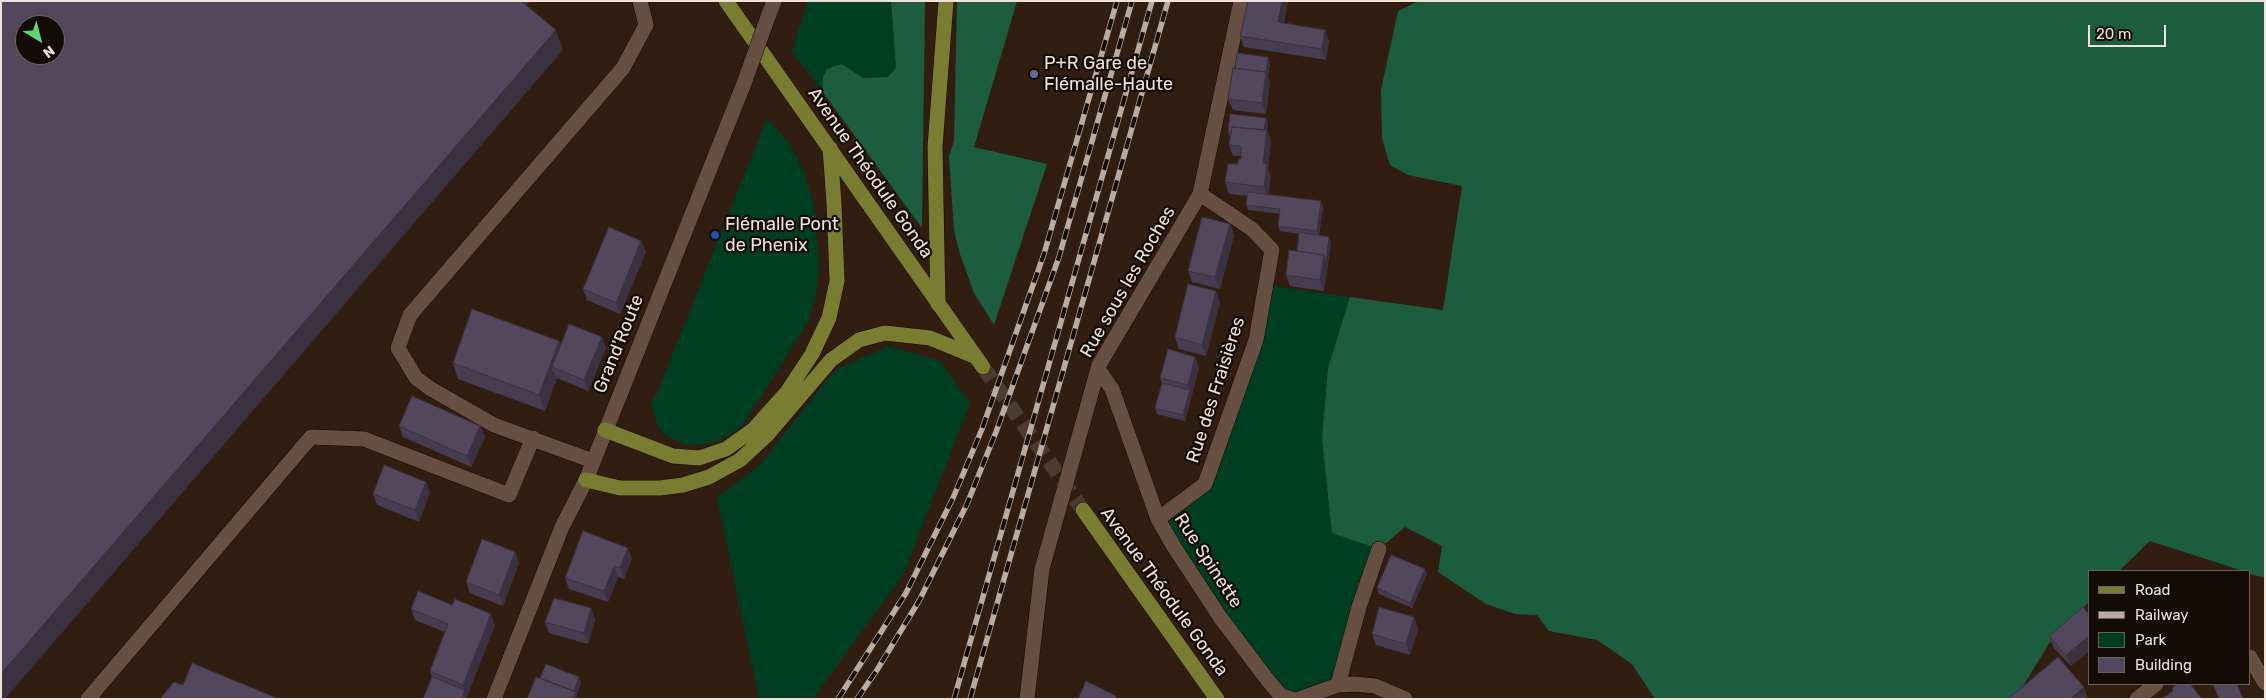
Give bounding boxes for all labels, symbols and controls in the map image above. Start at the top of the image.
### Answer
north arrow [15,15,65,65]
scale bar [2091,15,2168,47]
text: 20 m [2096,25,2131,43]
text: N [40,42,58,61]
place label: P+R Gare de Flémalle-Haute [1044,53,1173,96]
marker: P+R Gare de Flémalle-Haute [1028,68,1040,80]
street label: Avenue Théodule Gonda [803,83,937,263]
street label: Rue sous les Roches [1076,202,1180,362]
place label: Flémalle Pont de Phenix [725,214,839,256]
marker: Flémalle Pont de Phenix [709,229,721,241]
street label: Grand'Route [589,292,649,396]
street label: Rue des Fraisières [1182,314,1250,466]
street label: Avenue Théodule Gonda [1095,503,1233,681]
street label: Rue Spinette [1169,510,1247,612]
legend [2088,570,2251,685]
text: Road [2135,581,2171,599]
text: Railway [2135,606,2189,624]
text: Park [2135,631,2166,649]
text: Building [2135,656,2192,674]

